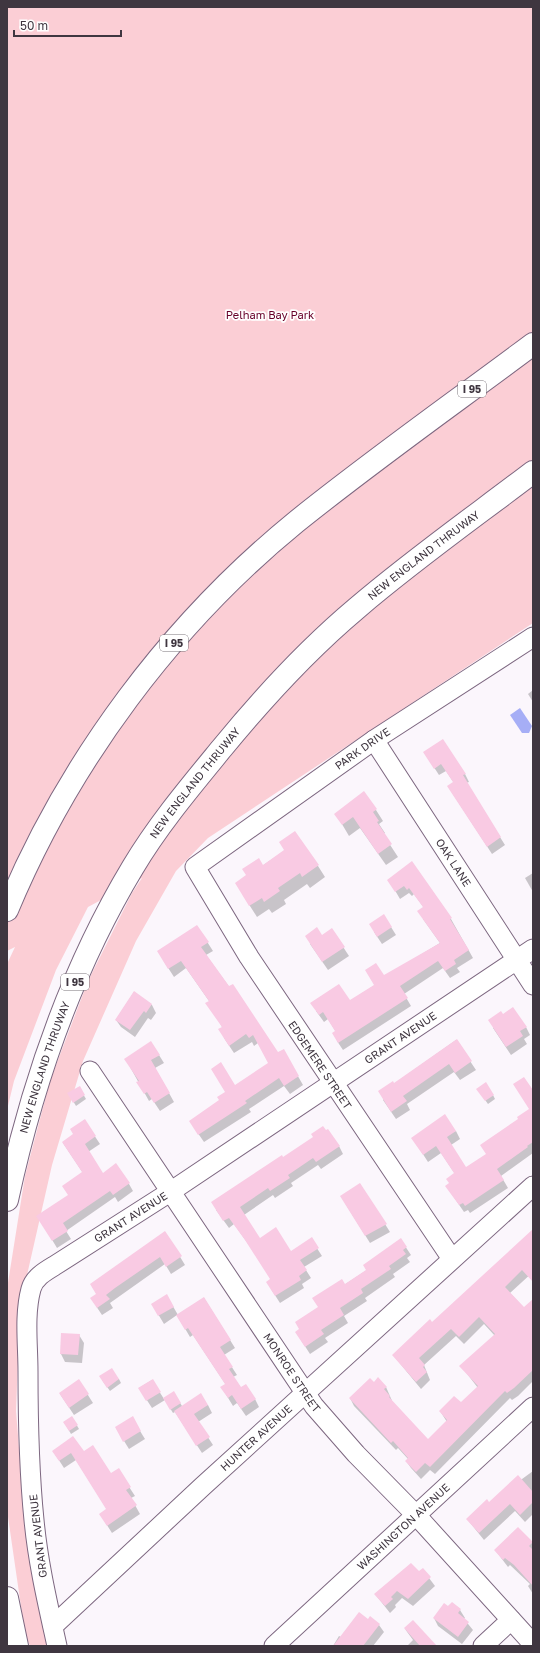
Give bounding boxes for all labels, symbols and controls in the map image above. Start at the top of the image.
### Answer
scale bar [14,12,121,38]
text: 50 m [20,18,48,33]
park label: Pelham Bay Park [226,308,314,321]
road number: I 95 [458,381,486,397]
street label: NEW ENGLAND THRUWAY [365,508,482,602]
road number: I 95 [160,635,188,651]
street label: PARK DRIVE [332,724,392,772]
street label: NEW ENGLAND THRUWAY [146,725,242,841]
street label: OAK LANE [434,836,474,889]
road number: I 95 [61,974,89,990]
street label: NEW ENGLAND THRUWAY [16,999,72,1134]
street label: GRANT AVENUE [362,1008,439,1066]
street label: EDGEMERE STREET [286,1018,355,1111]
street label: GRANT AVENUE [91,1188,170,1245]
street label: MONROE STREET [261,1330,324,1415]
street label: HUNTER AVENUE [217,1401,294,1473]
street label: WASHINGTON AVENUE [354,1480,452,1572]
street label: GRANT AVENUE [26,1493,49,1579]

